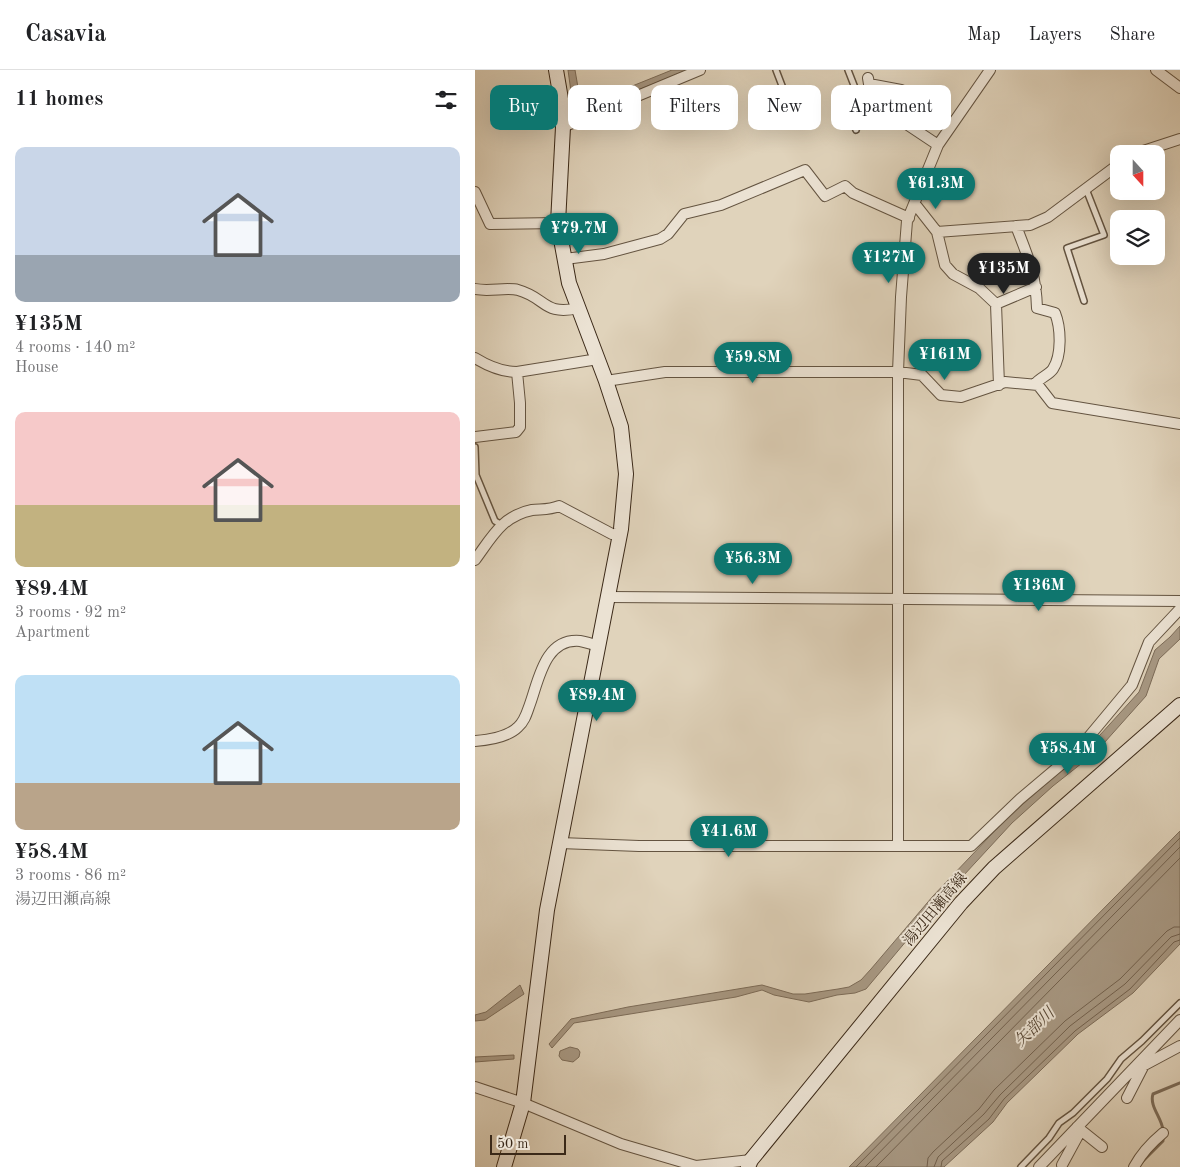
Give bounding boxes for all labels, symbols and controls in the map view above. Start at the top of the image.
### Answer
text: Casavia [25,23,106,47]
text: Map [967,26,1001,44]
text: Layers [1029,26,1081,44]
text: Share [1109,26,1155,44]
chip: Buy [490,85,558,130]
chip: Rent [568,85,641,130]
chip: Filters [651,85,738,130]
chip: New [748,85,821,130]
chip: Apartment [831,85,951,130]
icon: filters [432,86,460,114]
text: 11 homes [15,89,103,110]
north arrow [1110,145,1165,200]
map controls [1110,145,1165,265]
pin: ¥61.3M [895,168,977,210]
text: ¥61.3M [908,176,964,192]
icon: home [193,180,283,270]
button: layers [1110,210,1165,265]
pin: ¥79.7M [538,212,620,255]
text: ¥79.7M [551,221,607,237]
pin: ¥127M [854,242,924,284]
text: ¥127M [863,250,915,266]
pin: ¥135M [969,252,1039,295]
text: ¥135M [978,261,1030,277]
text: ¥135M [15,314,82,335]
pin: ¥161M [910,338,980,381]
text: 4 rooms · 140 m² [15,340,135,356]
pin: ¥59.8M [712,342,794,384]
text: ¥161M [919,347,971,363]
text: ¥59.8M [725,350,781,366]
text: House [15,360,58,376]
icon: home [193,445,283,535]
pin: ¥56.3M [712,542,794,585]
text: ¥56.3M [725,551,781,567]
pin: ¥136M [1004,570,1074,612]
text: ¥136M [1013,578,1065,594]
text: ¥89.4M [15,579,88,600]
text: 3 rooms · 92 m² [15,605,126,621]
text: Apartment [15,625,90,641]
pin: ¥89.4M [556,680,638,722]
text: ¥89.4M [569,688,625,704]
icon: home [193,708,283,798]
pin: ¥58.4M [1027,732,1109,775]
text: ¥58.4M [1040,741,1096,757]
pin: ¥41.6M [688,816,770,858]
text: ¥41.6M [701,824,757,840]
text: ¥58.4M [15,842,88,863]
text: 3 rooms · 86 m² [15,868,126,884]
street label: 湯辺田瀬高線 [900,869,971,949]
text: 湯辺田瀬高線 [15,892,111,908]
water label: 矢部川 [1011,1003,1059,1050]
scale bar [490,1132,566,1155]
text: 50 m [497,1137,528,1151]

